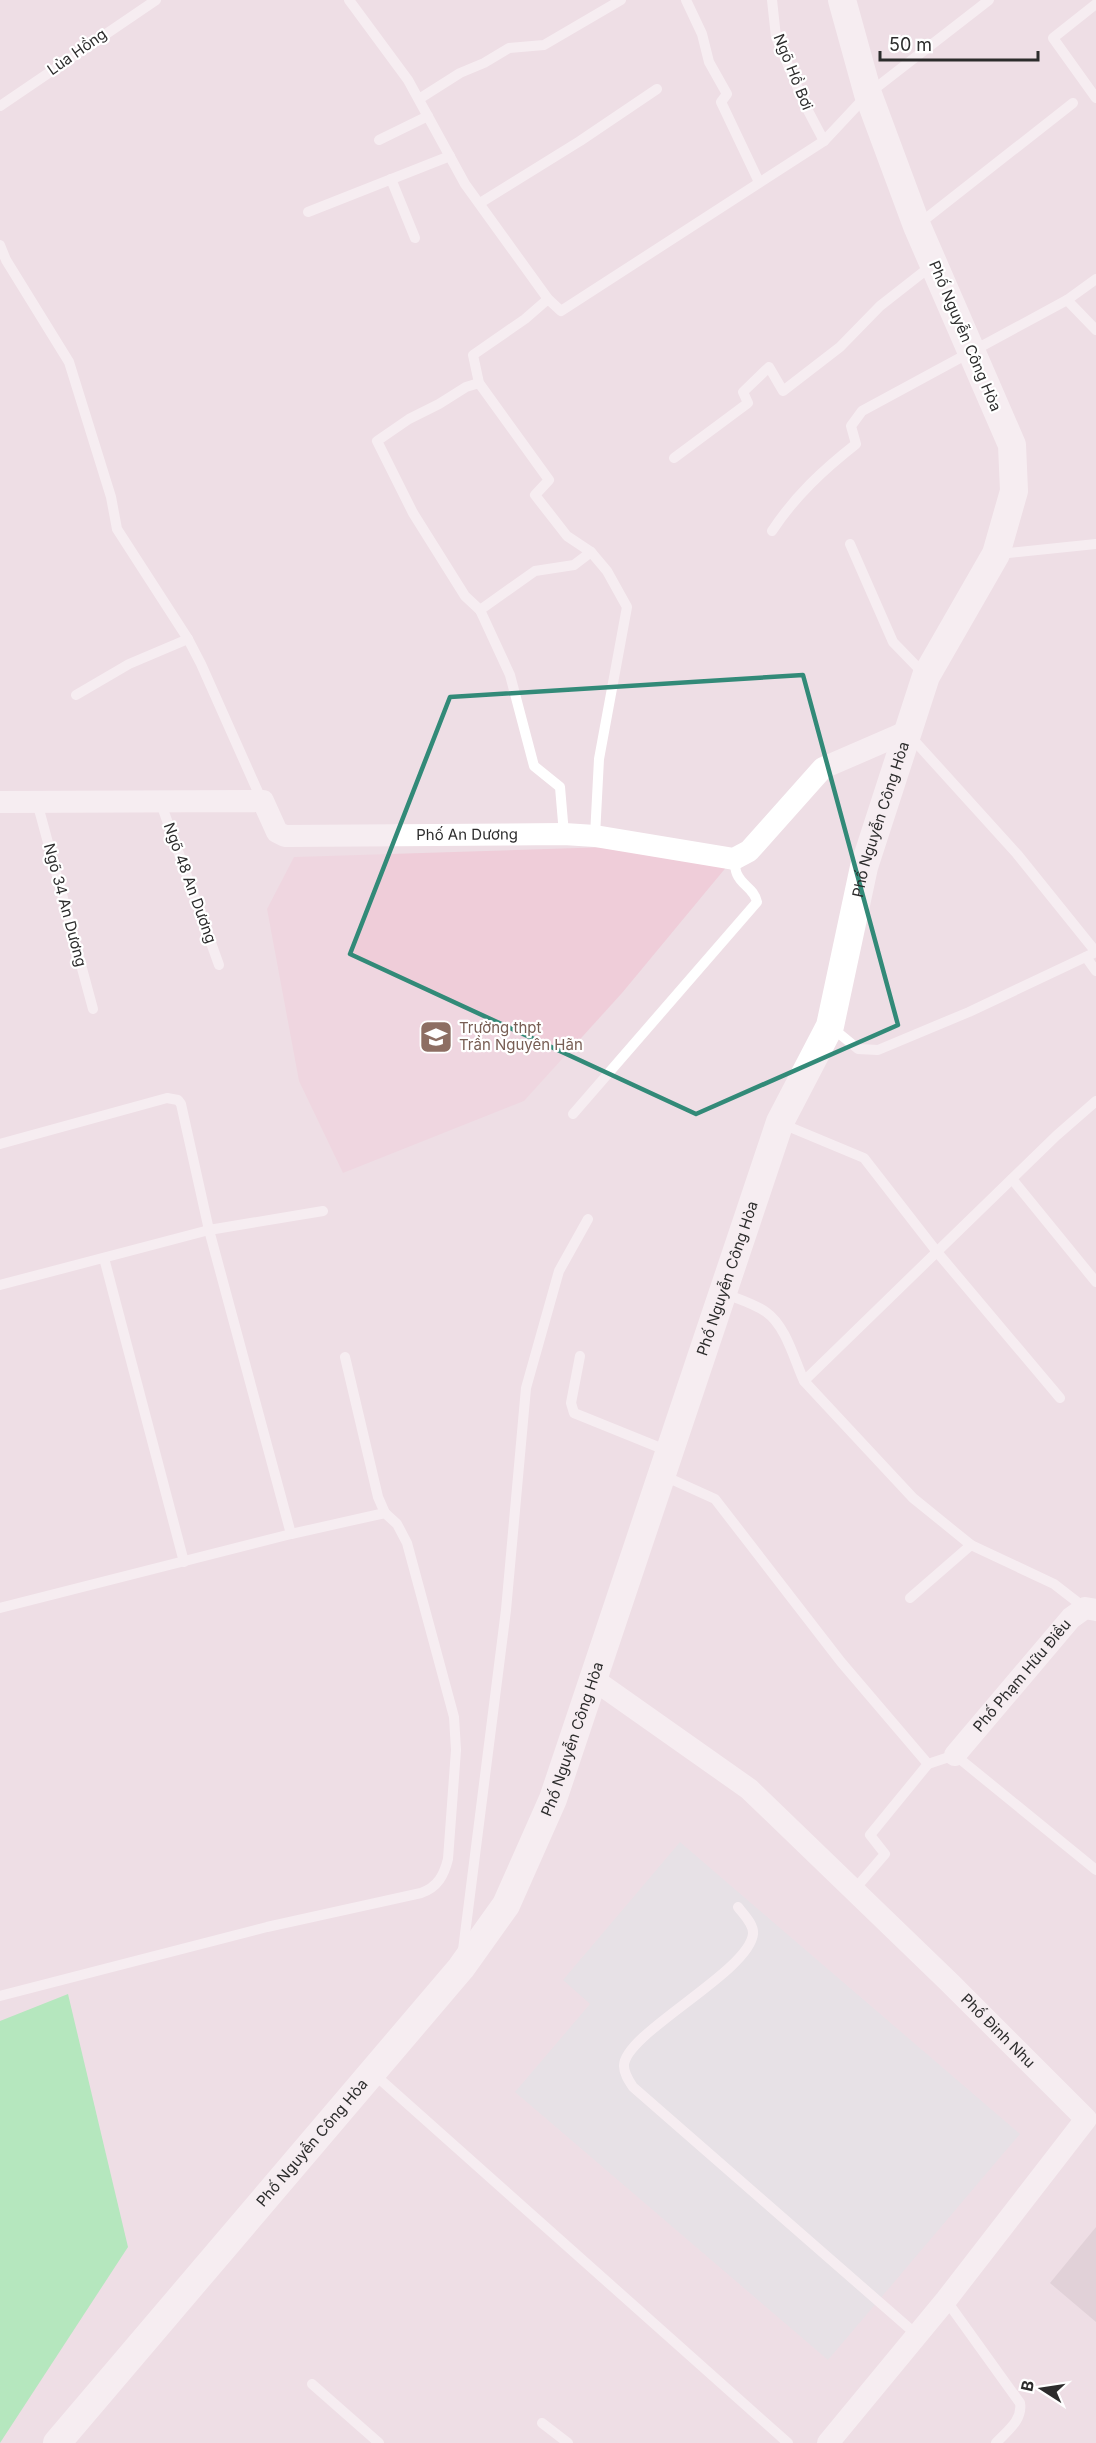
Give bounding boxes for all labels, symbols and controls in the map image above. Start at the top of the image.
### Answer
street label: Lủa Hồng [43,24,110,79]
scale bar [880,24,1038,62]
street label: Ngõ Hồ Bơi [770,31,817,113]
text: 50 m [889,34,932,55]
street label: Phố Nguyễn Công Hòa [925,258,1006,414]
street label: Phố Nguyễn Công Hòa [848,739,913,899]
street label: Ngõ 48 An Dương [160,820,221,946]
street label: Phố An Dương [416,824,518,844]
street label: Ngõ 34 An Dương [40,841,91,969]
place label: Trường thpt Trần Nguyên Hãn [459,1018,583,1054]
school or university icon: Trường thpt Trần Nguyên Hãn [418,1019,454,1055]
street label: Phố Nguyễn Công Hòa [692,1198,762,1358]
street label: Phố Phạm Hữu Điều [969,1615,1075,1735]
street label: Phố Nguyễn Công Hòa [537,1659,607,1819]
street label: Phố Đinh Nhu [957,1989,1039,2072]
street label: Phố Nguyễn Công Hòa [252,2075,372,2210]
north arrow [1012,2359,1072,2419]
text: B [1016,2379,1038,2393]

